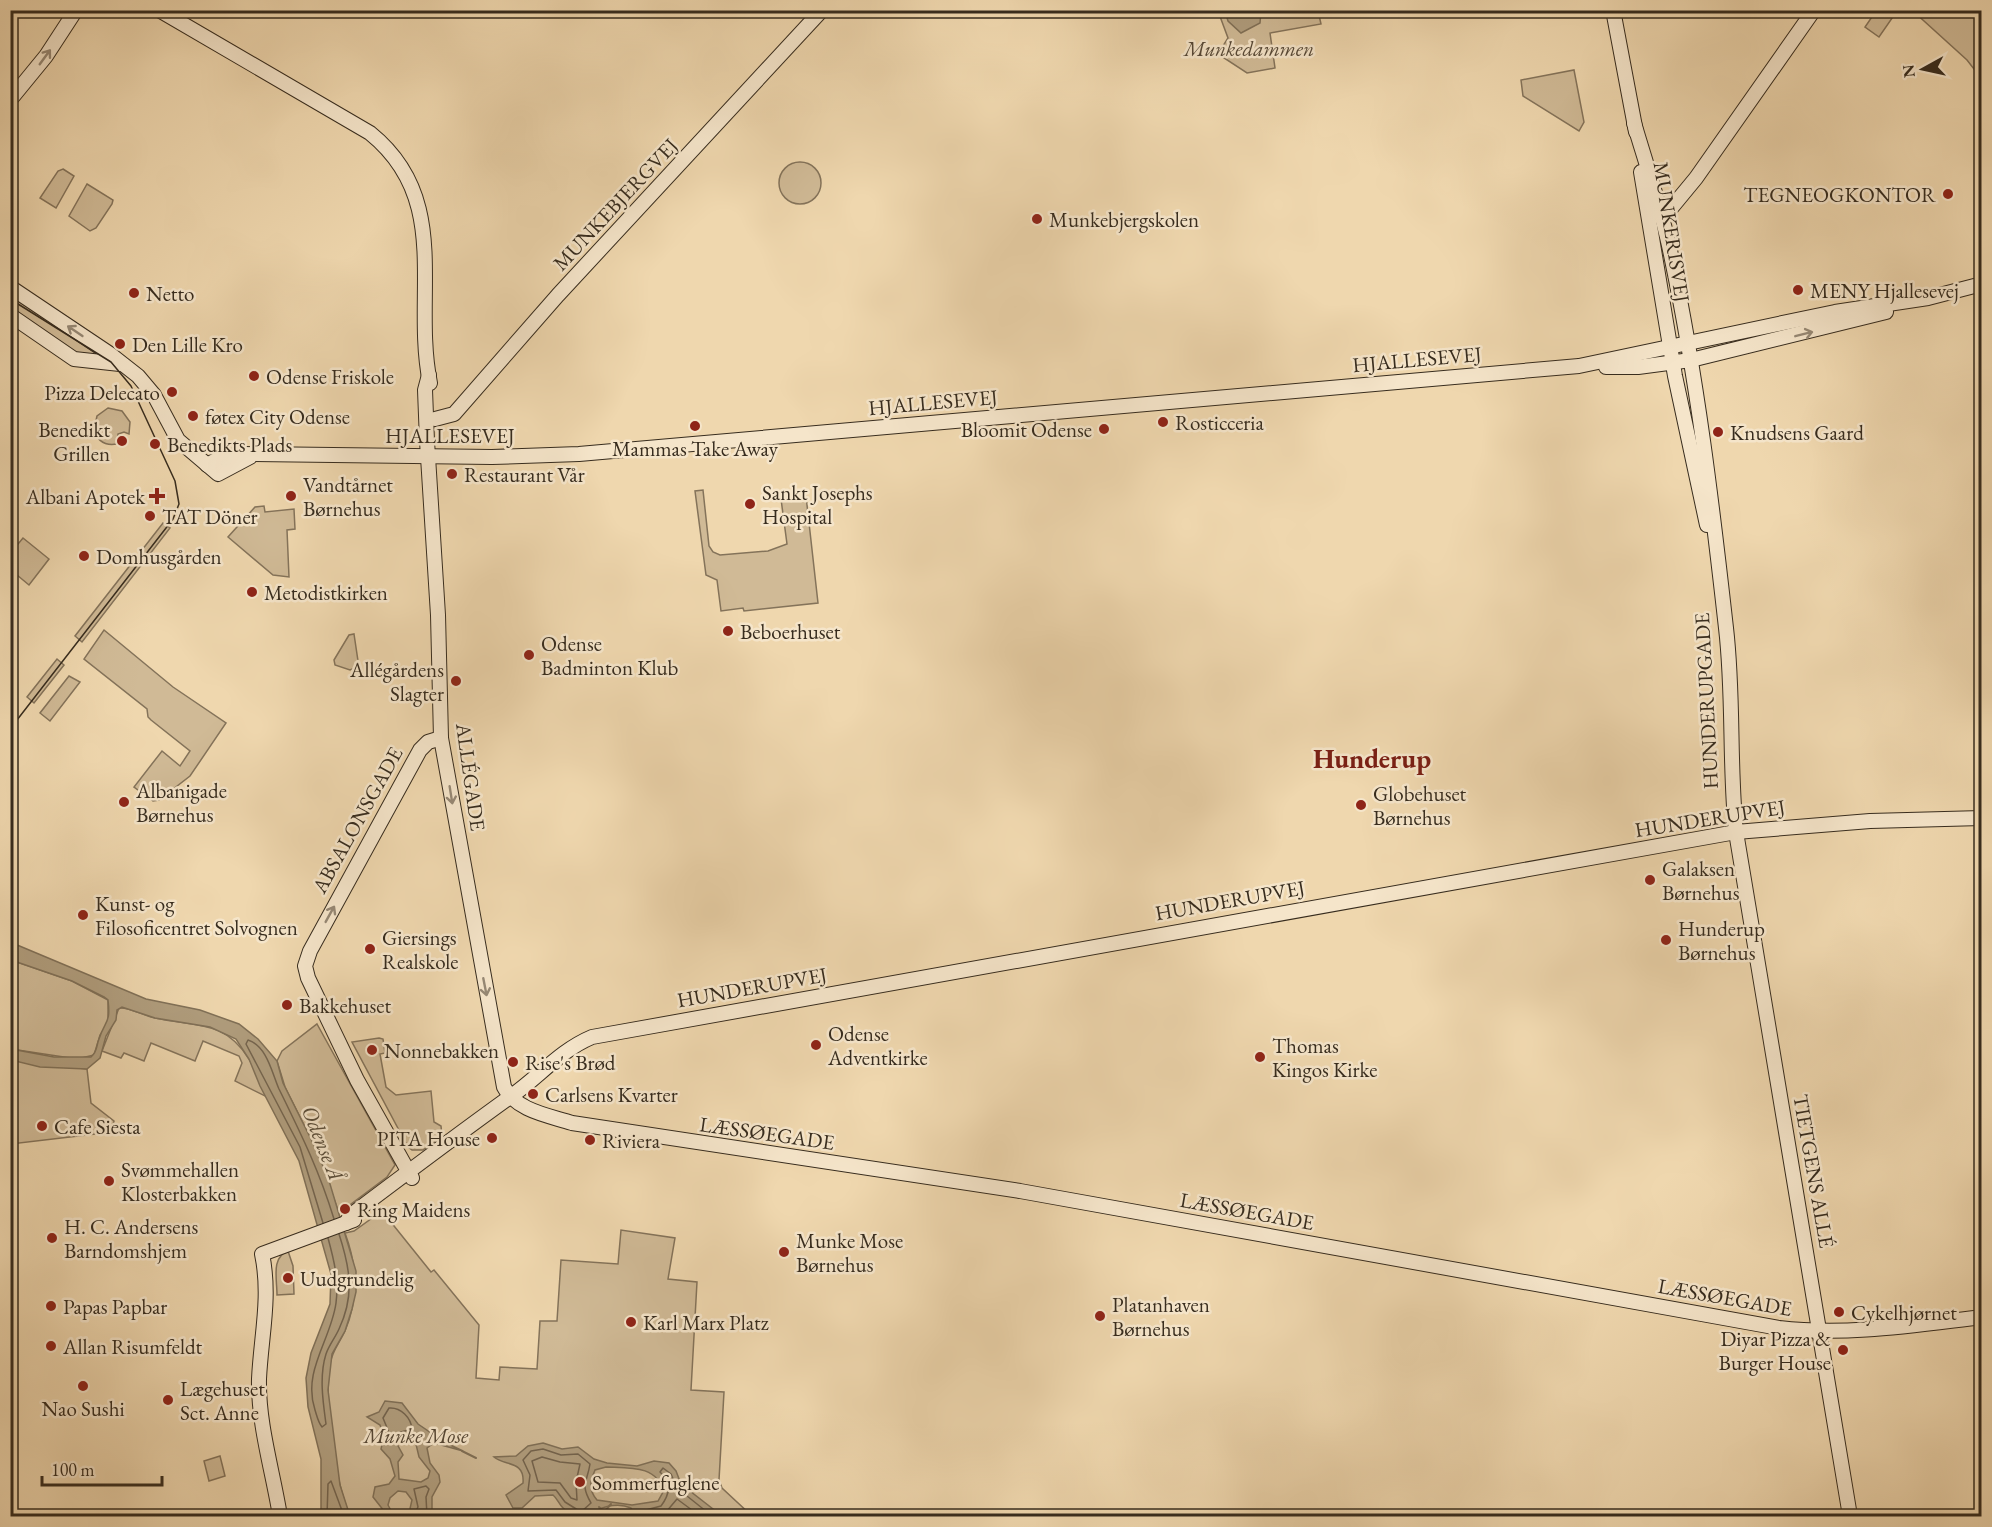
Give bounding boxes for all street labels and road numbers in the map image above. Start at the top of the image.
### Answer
street label: MUNKEBJERGVEJ [547,132,683,276]
street label: MUNKERISVEJ [1648,160,1696,304]
street label: HJALLESEVEJ [1351,340,1483,378]
street label: HJALLESEVEJ [867,383,999,421]
street label: HJALLESEVEJ [385,422,515,449]
street label: HUNDERUPGADE [1688,612,1724,790]
street label: ALLÉGADE [450,720,492,833]
street label: ABSALONSGADE [305,742,408,899]
street label: HUNDERUPVEJ [1633,793,1787,843]
street label: HUNDERUPVEJ [1153,874,1307,926]
street label: HUNDERUPVEJ [675,961,829,1013]
street label: TIETGENS ALLÉ [1787,1092,1841,1250]
street label: LÆSSØEGADE [698,1110,836,1156]
street label: LÆSSØEGADE [1178,1186,1316,1236]
street label: LÆSSØEGADE [1656,1272,1794,1322]

